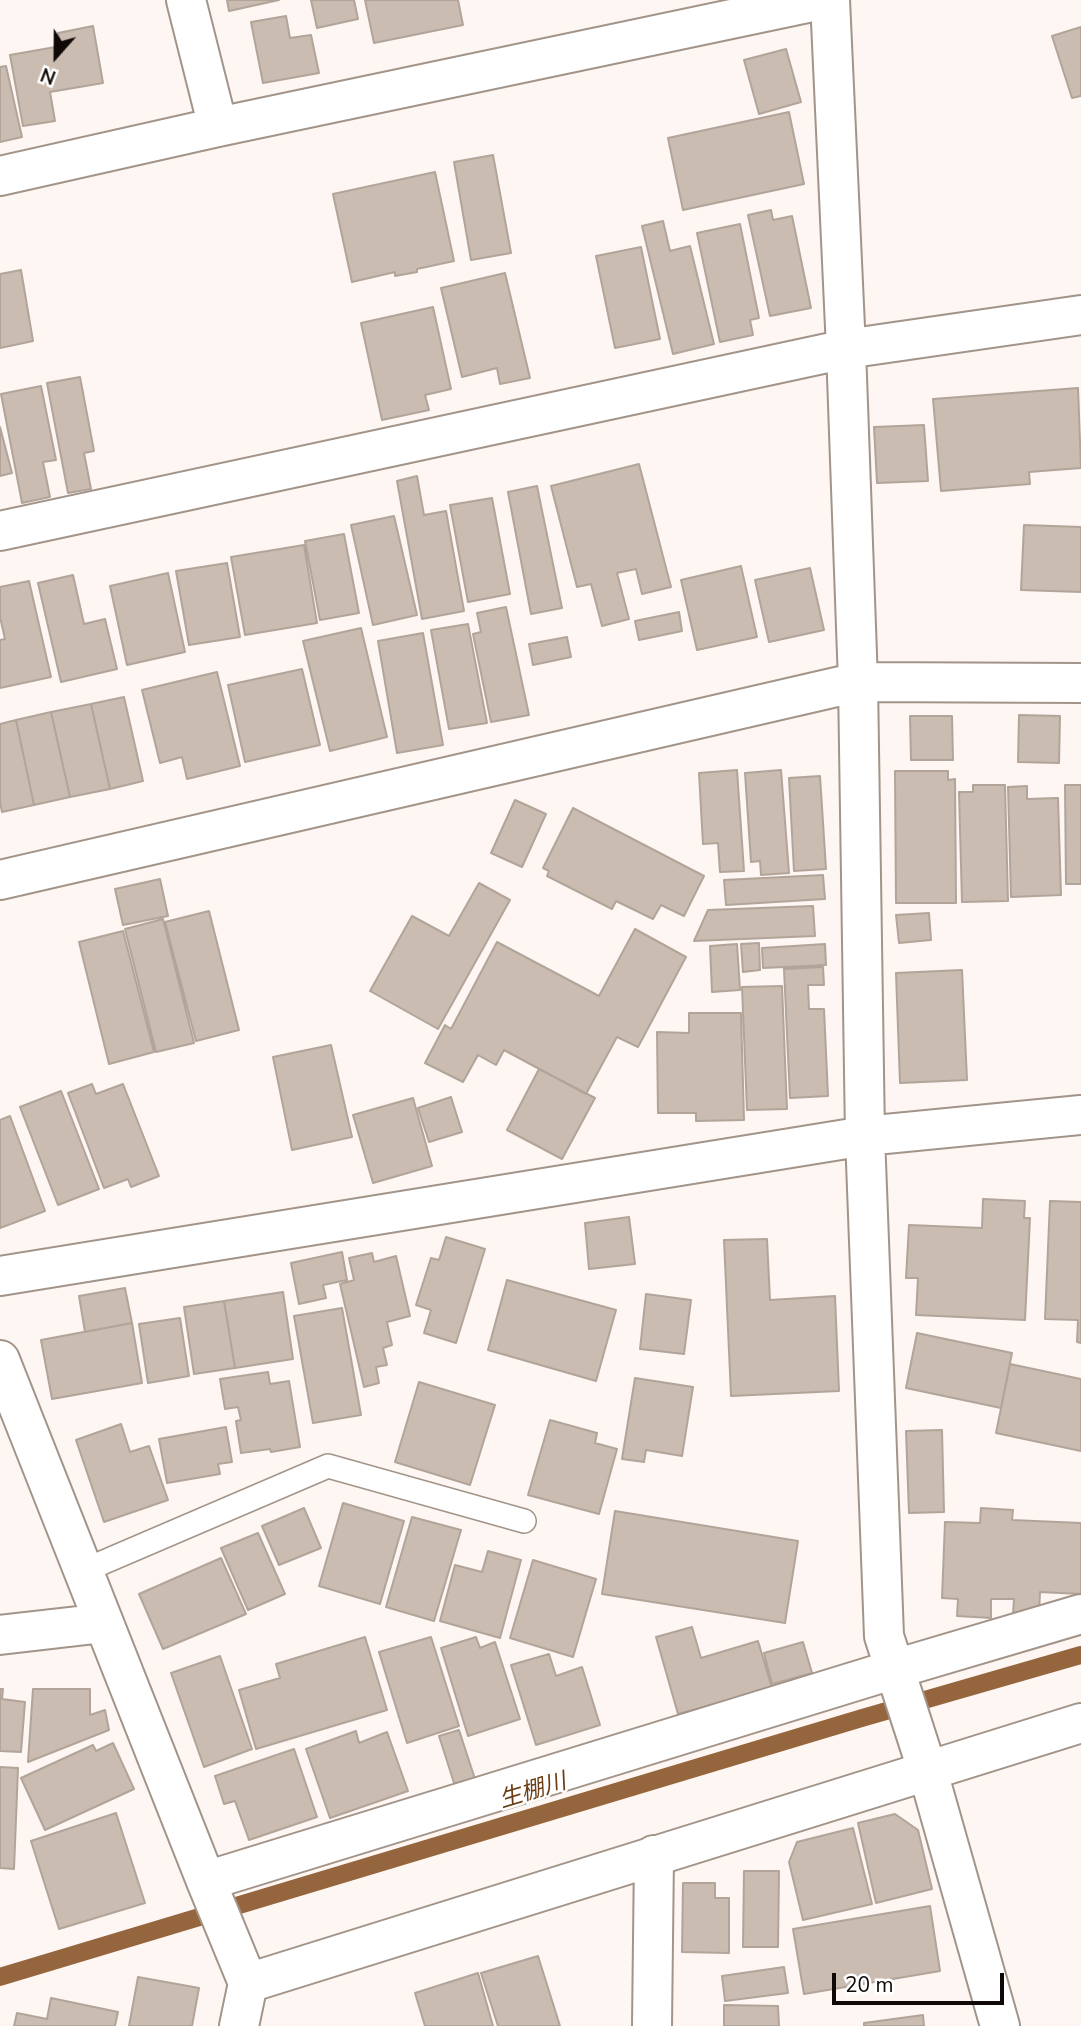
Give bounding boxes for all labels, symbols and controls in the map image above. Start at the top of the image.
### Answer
north arrow [21,21,91,91]
text: N [37,61,60,90]
water label: 生棚川 [496,1769,570,1815]
scale bar [836,1960,1007,2004]
text: 20 m [845,1971,894,1999]

